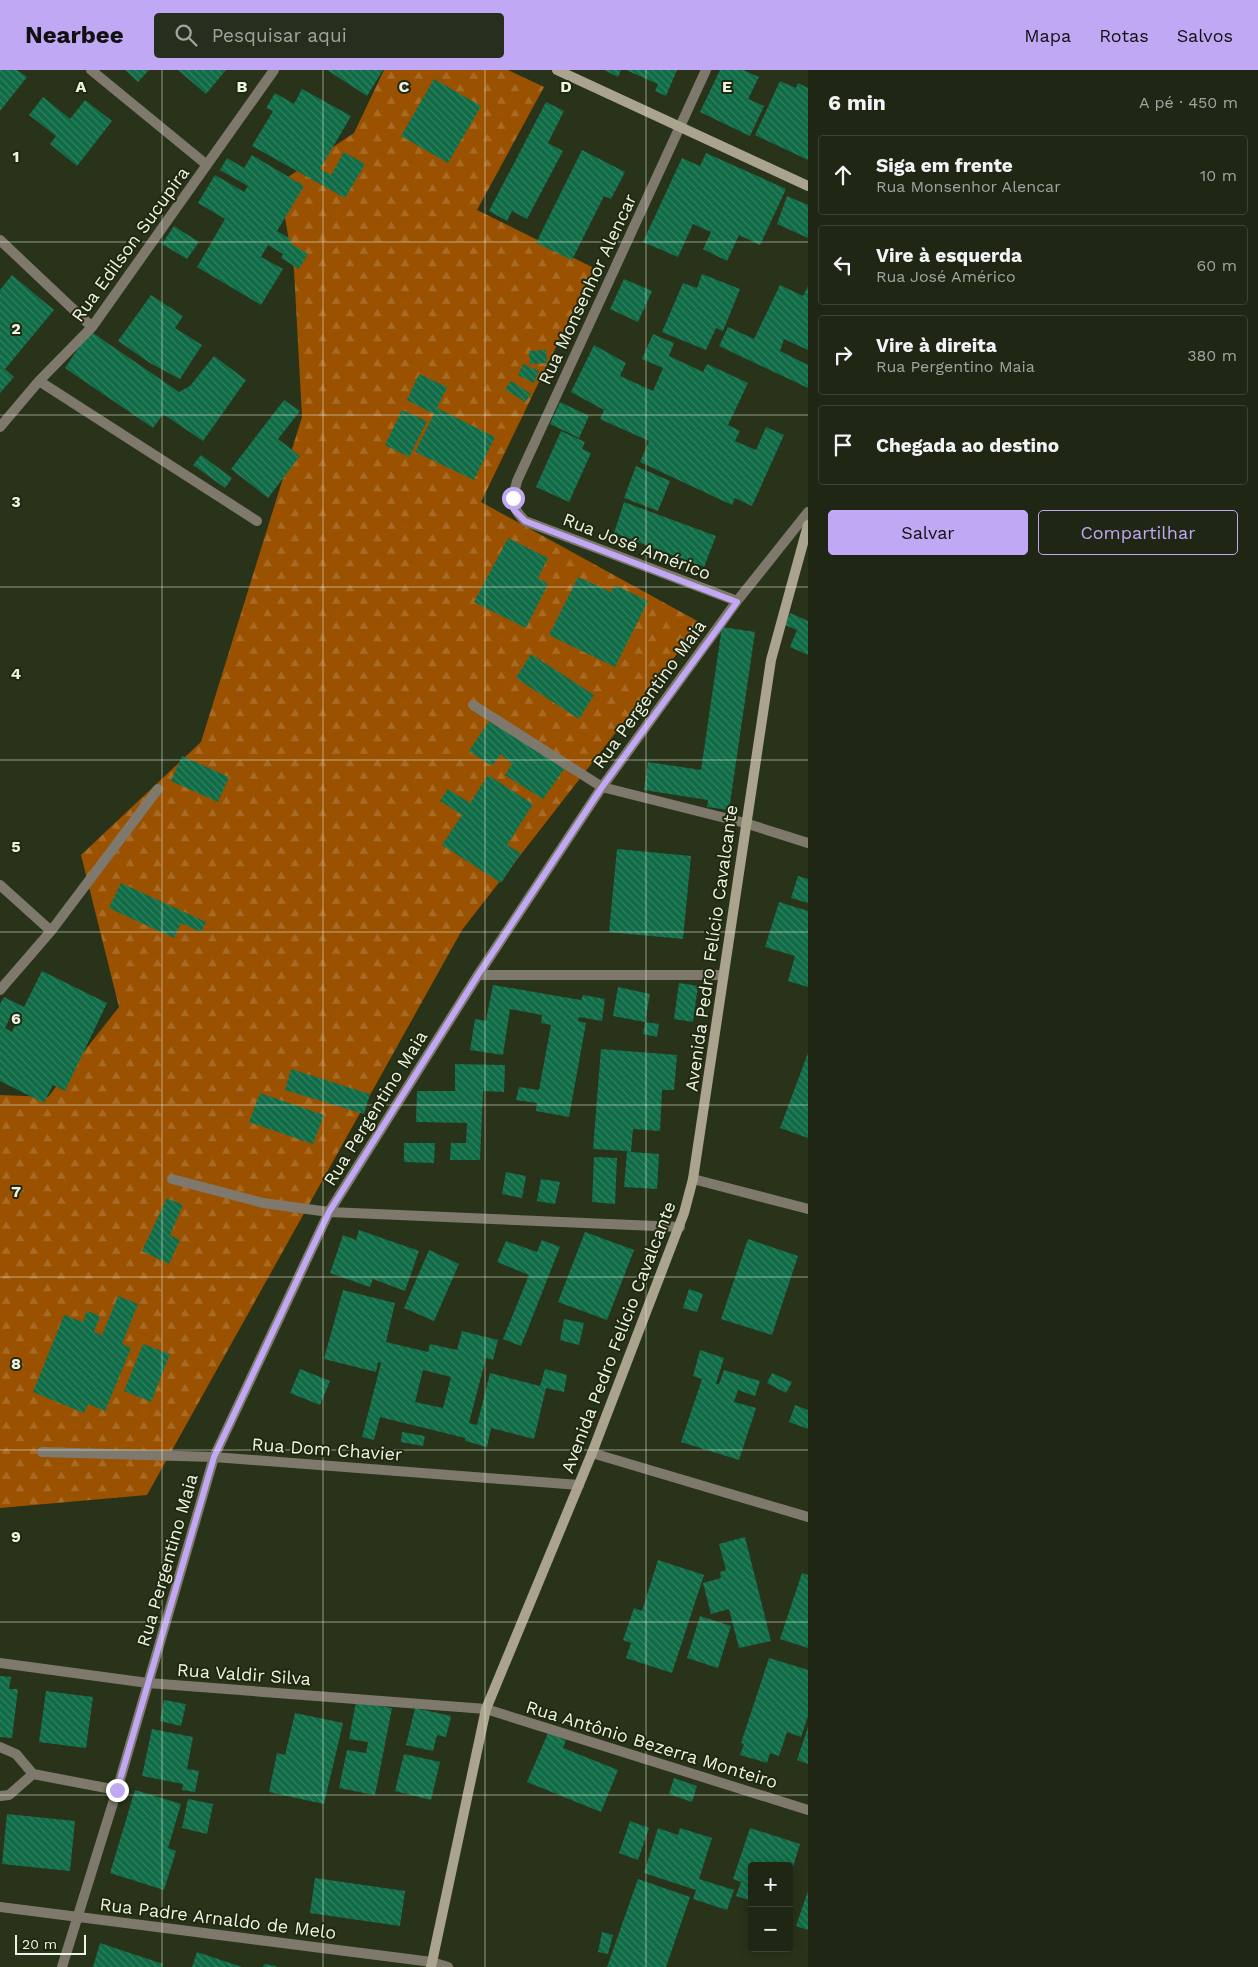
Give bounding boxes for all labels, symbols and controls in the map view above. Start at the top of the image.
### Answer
search box [154,13,504,58]
text: Nearbee [25,21,124,49]
icon: search [172,21,200,49]
text: Pesquisar aqui [212,24,347,47]
text: Mapa [1024,25,1071,46]
text: Rotas [1099,25,1149,46]
text: Salvos [1177,25,1233,46]
text: A [76,77,87,96]
text: B [237,77,248,96]
text: C [399,77,410,96]
text: D [560,77,572,96]
text: E [722,77,732,96]
text: 6 min [828,90,886,115]
text: A pé · 450 m [1139,93,1238,112]
text: 1 [13,147,19,166]
text: Siga em frente [876,154,1013,177]
icon: ahead [829,161,857,189]
street label: Rua Edilson Sucupira [67,163,193,325]
text: 10 m [1200,166,1237,185]
text: Rua Monsenhor Alencar [876,177,1061,196]
street label: Rua Monsenhor Alencar [534,190,640,388]
text: Vire à esquerda [876,244,1022,267]
icon: left [829,251,857,279]
text: 60 m [1197,256,1237,275]
text: Rua José Américo [876,267,1016,286]
text: 2 [11,319,21,338]
text: Vire à direita [876,334,997,357]
icon: right [829,341,857,369]
text: 380 m [1187,346,1237,365]
text: Rua Pergentino Maia [876,357,1035,376]
icon: arrive [829,431,857,459]
text: Chegada ao destino [876,434,1059,457]
route start [502,487,525,510]
text: 3 [11,492,21,511]
street label: Rua José Américo [560,508,714,584]
button: Salvar [828,510,1028,555]
button: Compartilhar [1038,510,1238,555]
street label: Rua Pergentino Maia [588,616,710,772]
text: 4 [11,664,21,683]
street label: Avenida Pedro Felício Cavalcante [680,803,742,1093]
text: 5 [11,837,21,856]
text: 6 [11,1009,21,1028]
street label: Rua Pergentino Maia [319,1027,431,1189]
text: 7 [11,1182,21,1201]
street label: Avenida Pedro Felício Cavalcante [556,1198,680,1476]
text: 8 [11,1354,21,1373]
street label: Rua Dom Chavier [251,1433,403,1465]
street label: Rua Pergentino Maia [132,1471,202,1649]
text: 9 [11,1527,21,1546]
street label: Rua Valdir Silva [176,1659,312,1689]
street label: Rua Antônio Bezerra Monteiro [524,1696,780,1792]
route end [106,1779,129,1802]
map controls [748,1862,793,1952]
button: + [748,1862,793,1907]
street label: Rua Padre Arnaldo de Melo [99,1893,337,1943]
button: − [748,1907,793,1952]
scale bar [15,1932,86,1955]
text: 20 m [22,1936,57,1952]

